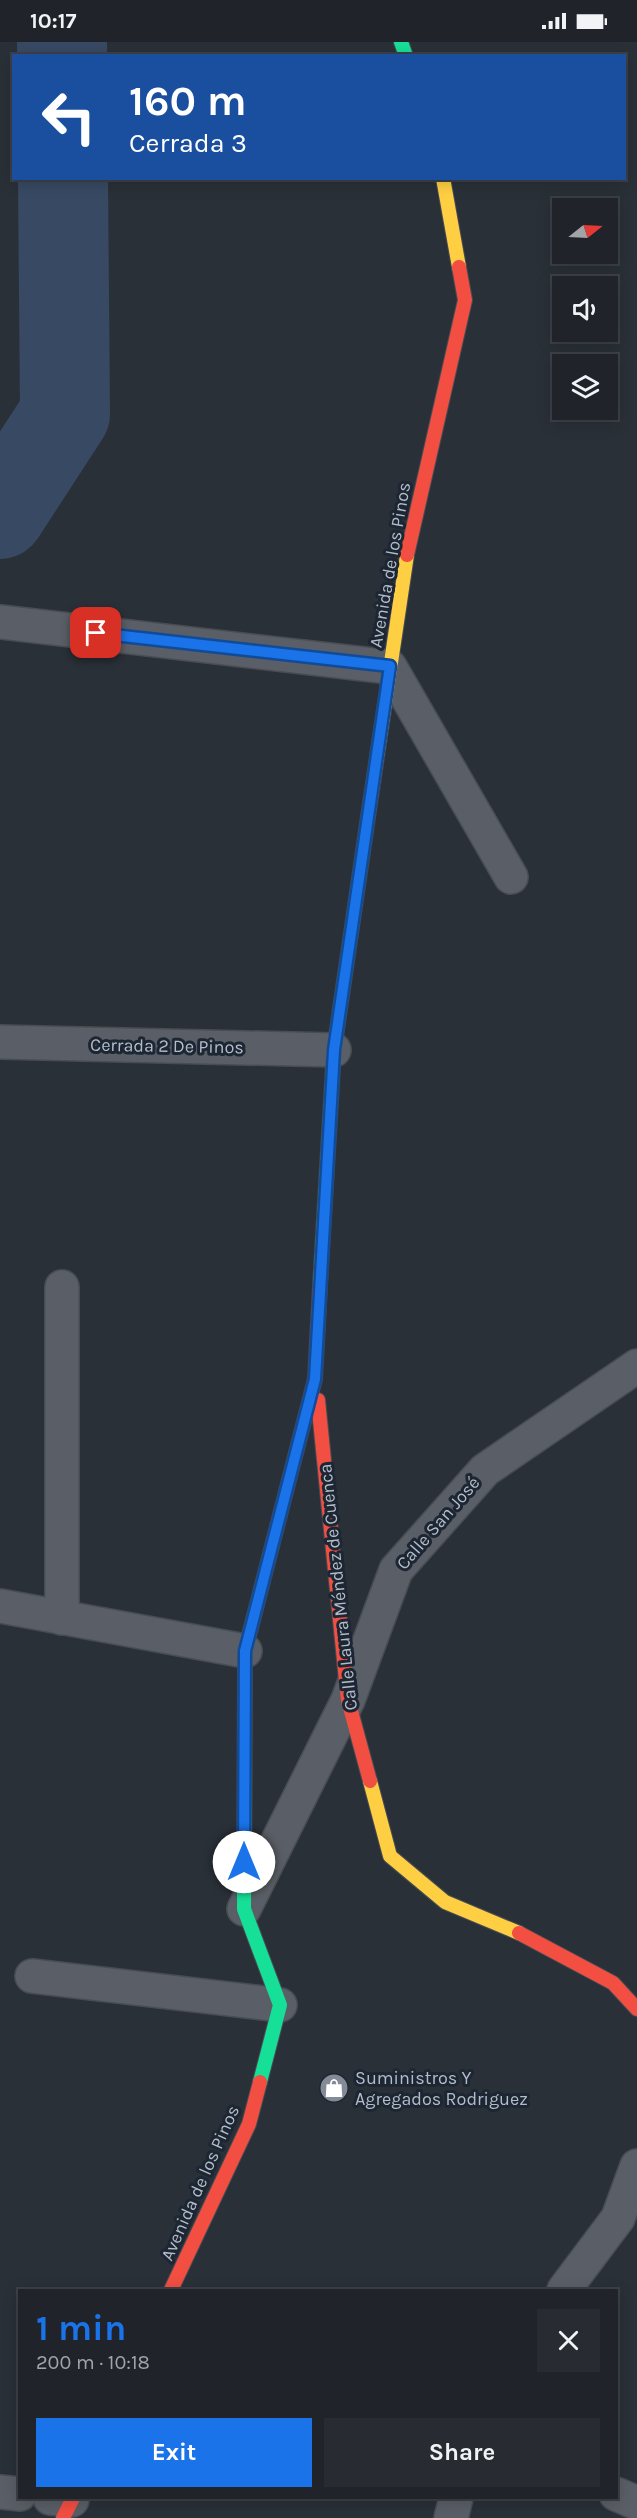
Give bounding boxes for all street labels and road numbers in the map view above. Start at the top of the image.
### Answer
street label: Avenida de los Pinos [365,481,415,649]
street label: Cerrada 2 De Pinos [90,1034,244,1058]
street label: Calle Laura Méndez de Cuenca [314,1463,362,1711]
street label: Calle San José [392,1472,484,1574]
street label: Avenida de los Pinos [156,2102,244,2264]

